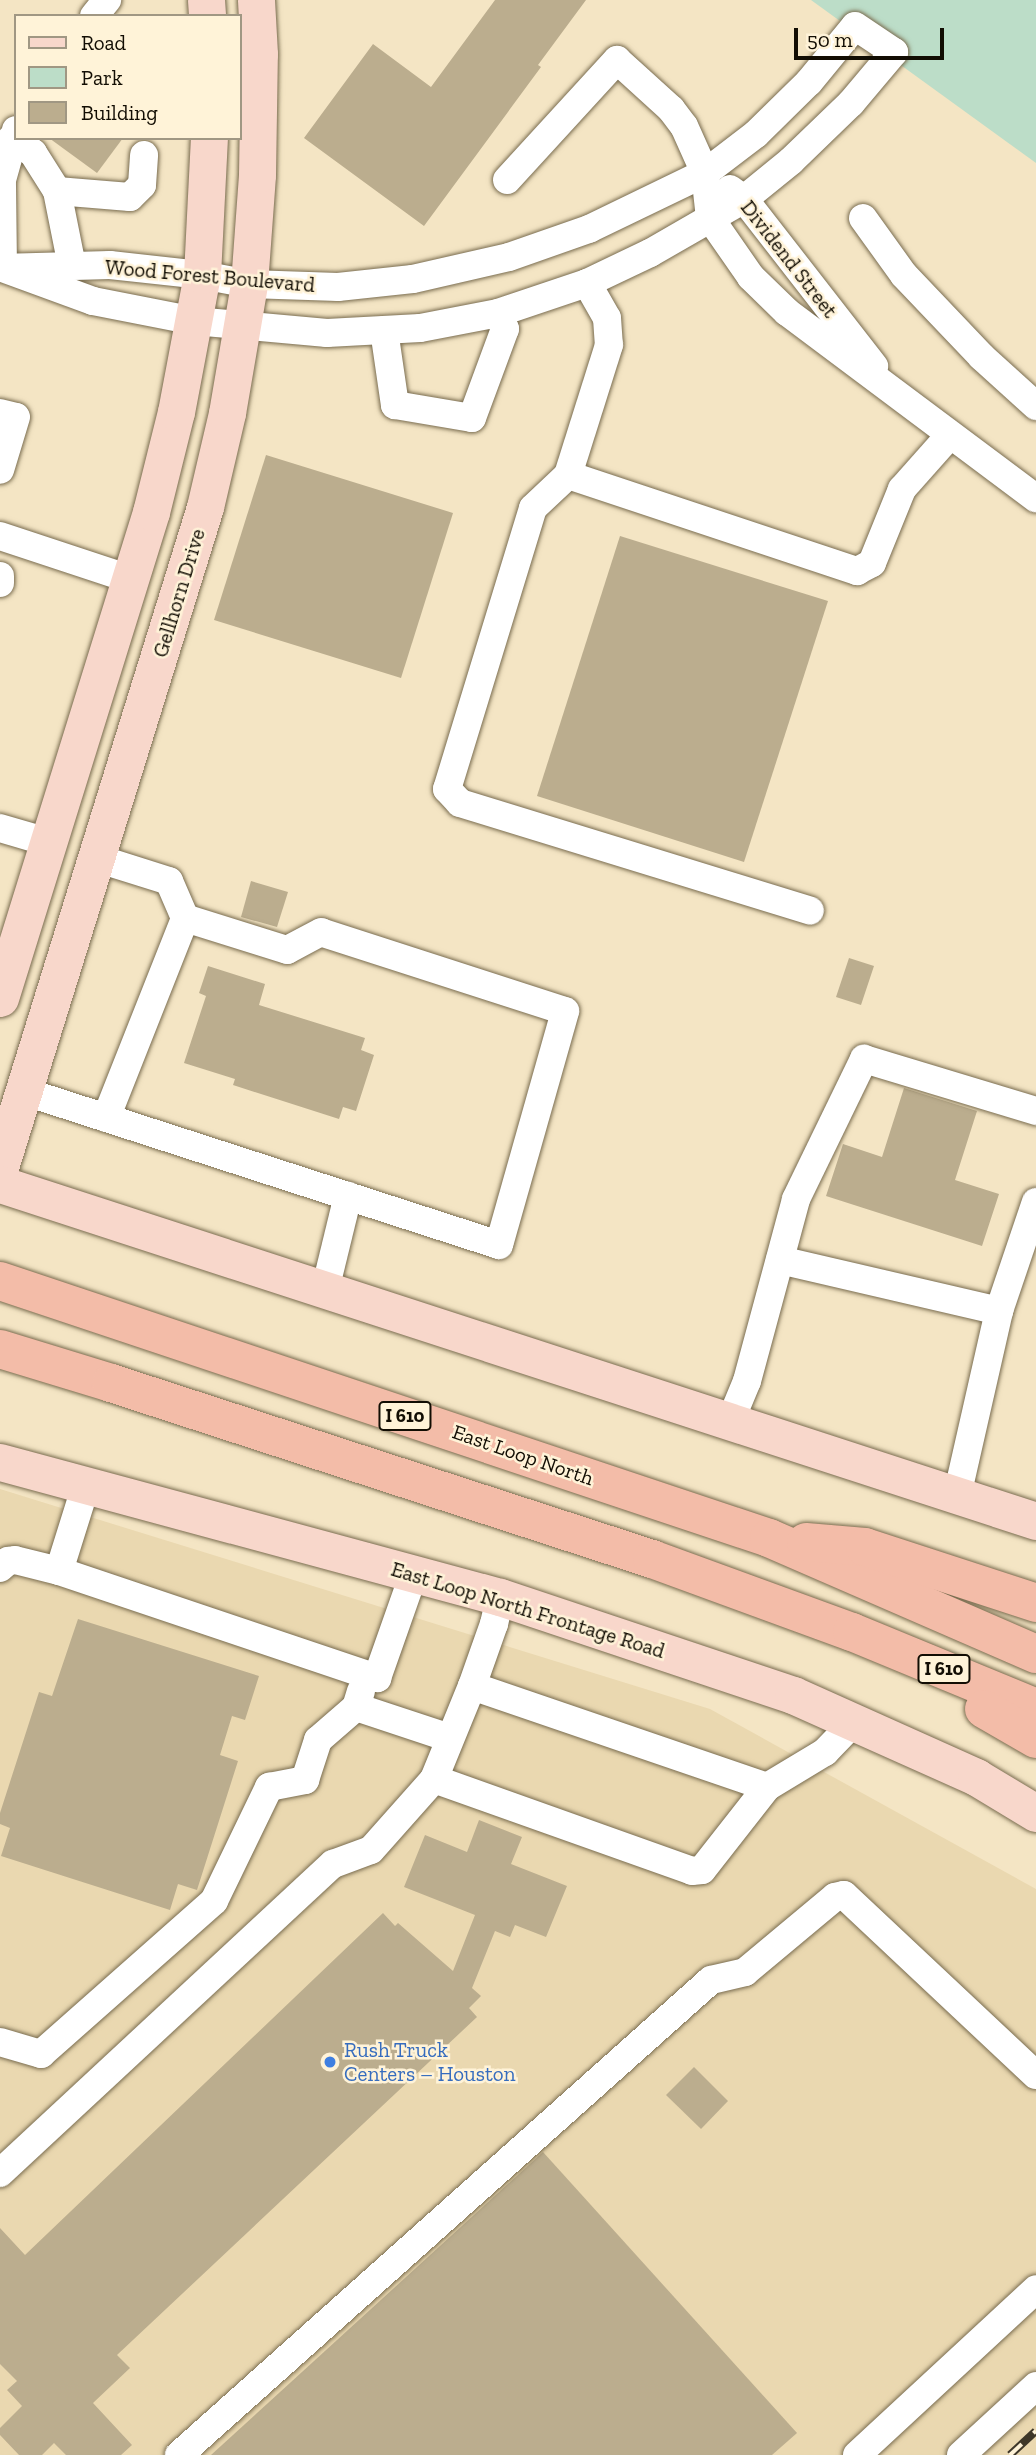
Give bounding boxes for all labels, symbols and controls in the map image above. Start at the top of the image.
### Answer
legend [14,14,242,140]
scale bar [798,14,948,58]
text: 50 m [807,27,853,52]
text: Road [81,30,126,55]
text: Park [81,65,123,90]
text: Building [81,100,158,125]
street label: Dividend Street [735,195,843,323]
street label: Wood Forest Boulevard [104,254,316,298]
street label: Gellhorn Drive [147,526,211,660]
road number: I 610 [377,1400,433,1432]
street label: East Loop North [449,1419,597,1491]
street label: East Loop North Frontage Road [388,1556,668,1664]
road number: I 610 [916,1653,972,1684]
place label: Rush Truck Centers – Houston [344,2037,515,2087]
marker: Rush Truck Centers – Houston [322,2054,338,2070]

